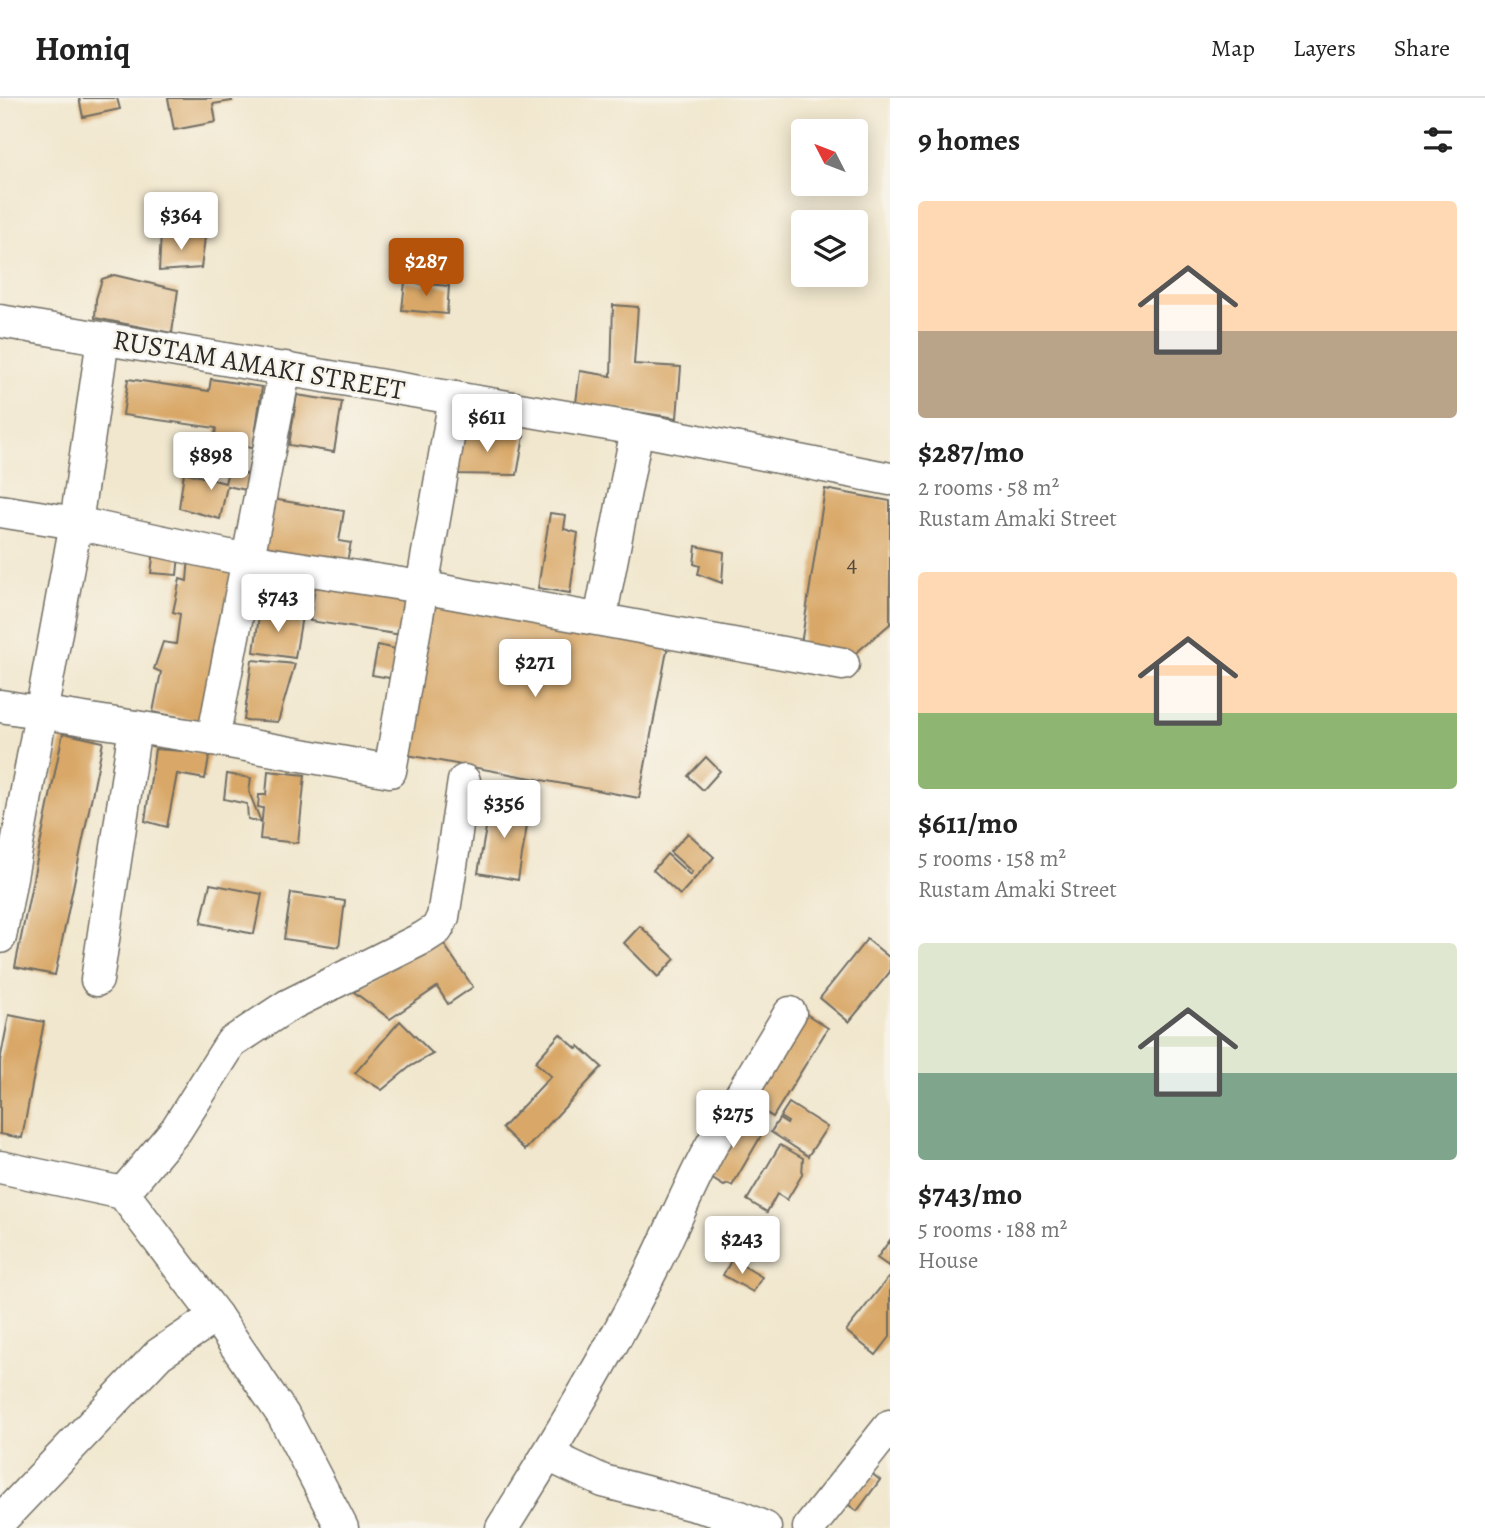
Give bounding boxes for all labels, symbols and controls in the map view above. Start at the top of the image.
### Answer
text: Homiq [35,26,130,71]
text: Map [1211,32,1255,64]
text: Layers [1293,32,1356,64]
text: Share [1394,32,1450,64]
north arrow [791,119,868,196]
map controls [791,119,868,287]
text: 9 homes [918,120,1020,160]
icon: filters [1419,121,1457,159]
pin: $364 [140,192,222,252]
text: $364 [160,199,202,230]
button: layers [791,210,868,287]
pin: $287 [385,238,467,298]
text: $287 [405,245,447,276]
icon: home [1125,247,1251,373]
street label: RUSTAM AMAKI STREET [110,321,408,409]
pin: $611 [446,394,528,454]
text: $611 [468,401,506,432]
pin: $898 [170,432,252,492]
text: $287/mo [918,432,1024,472]
text: $898 [189,439,233,470]
text: 2 rooms · 58 m² [918,472,1059,503]
text: Rustam Amaki Street [918,503,1117,534]
house number: 4 [847,547,858,579]
pin: $743 [237,574,319,634]
text: $743 [257,581,299,612]
icon: home [1125,618,1251,744]
pin: $271 [494,640,576,699]
text: $271 [515,646,555,677]
pin: $356 [463,780,545,840]
text: $356 [483,787,525,818]
text: $611/mo [918,803,1018,843]
text: 5 rooms · 158 m² [918,843,1066,874]
text: Rustam Amaki Street [918,874,1117,905]
icon: home [1125,989,1251,1115]
pin: $275 [692,1090,774,1150]
text: $275 [712,1097,754,1128]
text: $743/mo [918,1174,1022,1214]
text: 5 rooms · 188 m² [918,1214,1067,1245]
pin: $243 [701,1216,783,1276]
text: $243 [721,1223,763,1254]
text: House [918,1245,978,1276]

